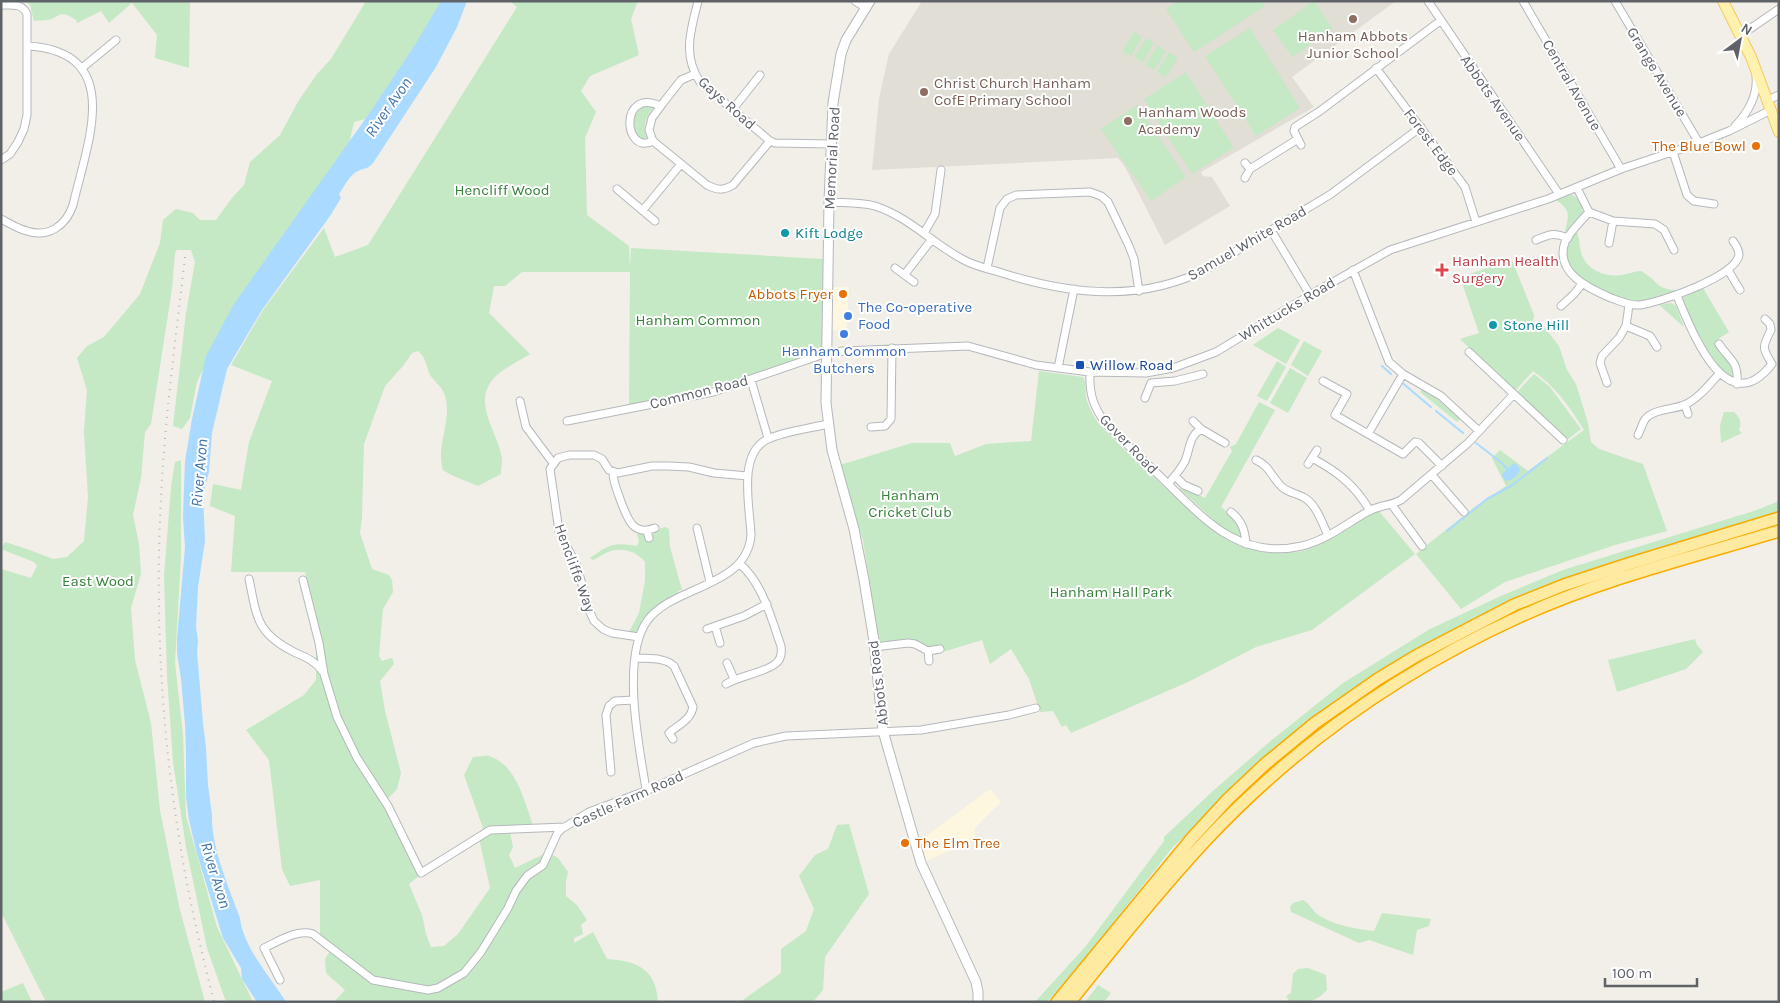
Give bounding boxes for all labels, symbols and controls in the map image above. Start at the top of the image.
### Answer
marker: Hanham Abbots Junior School [1347,13,1359,25]
north arrow [1715,15,1765,65]
text: N [1738,20,1755,39]
street label: Grange Avenue [1623,24,1691,120]
place label: Hanham Abbots Junior School [1298,27,1408,62]
street label: Central Avenue [1539,36,1605,134]
street label: Abbots Avenue [1457,51,1529,145]
street label: Gays Road [695,73,759,133]
water label: River Avon [361,74,415,140]
place label: Christ Church Hanham CofE Primary School [934,74,1091,109]
marker: Christ Church Hanham CofE Primary School [918,86,930,98]
place label: Hanham Woods Academy [1138,103,1246,138]
street label: Forest Edge [1400,105,1462,179]
street label: Memorial Road [820,106,844,210]
marker: Hanham Woods Academy [1122,115,1134,127]
place label: The Blue Bowl [1652,137,1746,155]
marker: The Blue Bowl [1750,140,1762,152]
park label: Hencliff Wood [454,181,550,199]
street label: Samuel White Road [1184,202,1310,284]
place label: Kift Lodge [795,224,863,242]
marker: Kift Lodge [779,227,791,239]
place label: Hanham Health Surgery [1452,252,1559,287]
marker: Hanham Health Surgery [1436,264,1448,276]
street label: Whittucks Road [1235,273,1339,345]
place label: Abbots Fryer [748,285,834,303]
marker: Abbots Fryer [837,288,849,300]
place label: The Co-operative Food [858,298,972,333]
marker: The Co-operative Food [842,310,854,322]
park label: Hanham Common [636,311,760,329]
place label: Stone Hill [1503,316,1569,334]
marker: Stone Hill [1487,319,1499,331]
marker: Hanham Common Butchers [838,328,850,340]
place label: Hanham Common Butchers [782,342,906,377]
place label: Willow Road [1090,356,1173,374]
marker: Willow Road [1074,359,1086,371]
street label: Common Road [648,371,750,413]
street label: Gover Road [1096,410,1162,478]
water label: River Avon [187,438,211,508]
park label: Hanham Cricket Club [868,486,952,521]
street label: Hencliffe Way [551,521,599,615]
park label: East Wood [62,572,134,590]
park label: Hanham Hall Park [1050,583,1172,601]
street label: Abbots Road [864,639,892,727]
street label: Castle Farm Road [570,766,686,832]
place label: The Elm Tree [915,834,1000,852]
marker: The Elm Tree [899,837,911,849]
water label: River Avon [197,839,235,911]
scale bar [1605,956,1698,988]
text: 100 m [1612,964,1652,982]

